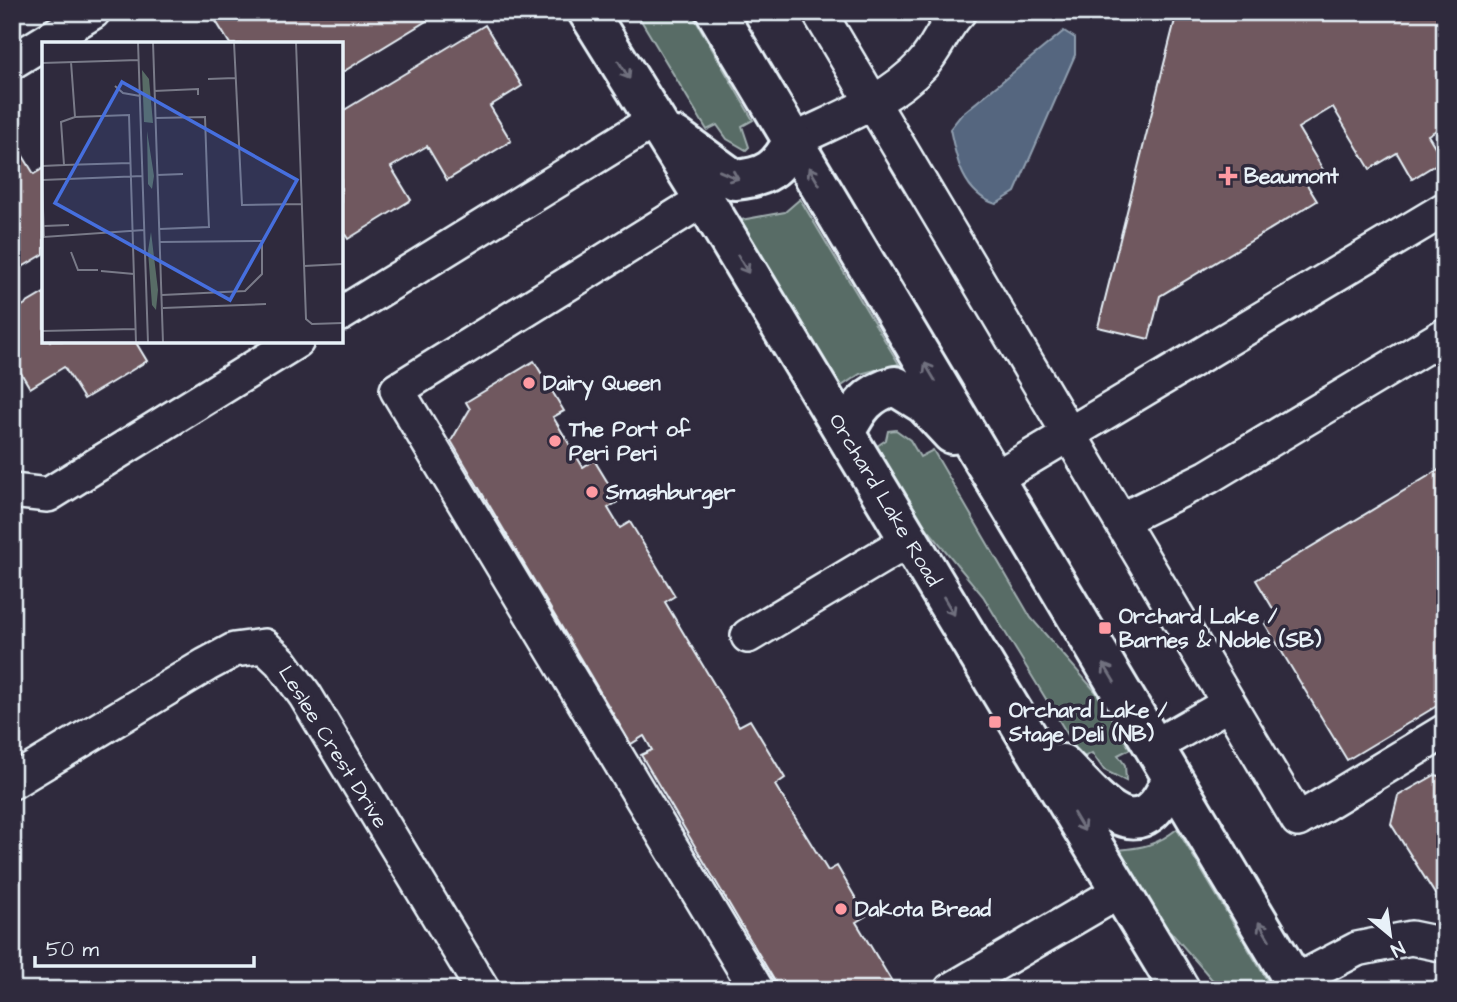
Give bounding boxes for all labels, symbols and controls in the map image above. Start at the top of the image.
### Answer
inset map [42,42,343,343]
one-way arrow [617,60,631,80]
place label: Beaumont [1244,162,1339,191]
marker: Beaumont [1218,166,1238,186]
one-way arrow [807,167,821,187]
one-way arrow [718,169,739,182]
one-way arrow [737,253,751,273]
one-way arrow [923,362,937,382]
place label: Dairy Queen [543,369,661,401]
marker: Dairy Queen [521,375,537,391]
street label: Orchard Lake Road [822,408,948,592]
place label: The Port of Peri Peri [568,415,691,468]
marker: The Port of Peri Peri [547,433,563,449]
place label: Smashburger [605,478,736,509]
marker: Smashburger [584,484,600,500]
one-way arrow [941,596,956,615]
place label: Orchard Lake / Barnes & Noble (SB) [1119,602,1322,655]
marker: Orchard Lake / Barnes & Noble (SB) [1097,620,1113,636]
street label: Leslee Crest Drive [271,660,395,834]
one-way arrow [1102,663,1116,683]
place label: Orchard Lake / Stage Deli (NB) [1008,696,1168,751]
marker: Orchard Lake / Stage Deli (NB) [987,714,1003,730]
one-way arrow [1072,811,1086,831]
place label: Dakota Bread [855,895,991,924]
north arrow [1356,900,1426,970]
marker: Dakota Bread [833,901,849,917]
one-way arrow [1256,922,1270,942]
scale bar [35,925,254,969]
text: N [1386,934,1409,963]
text: 50 m [46,935,100,964]

